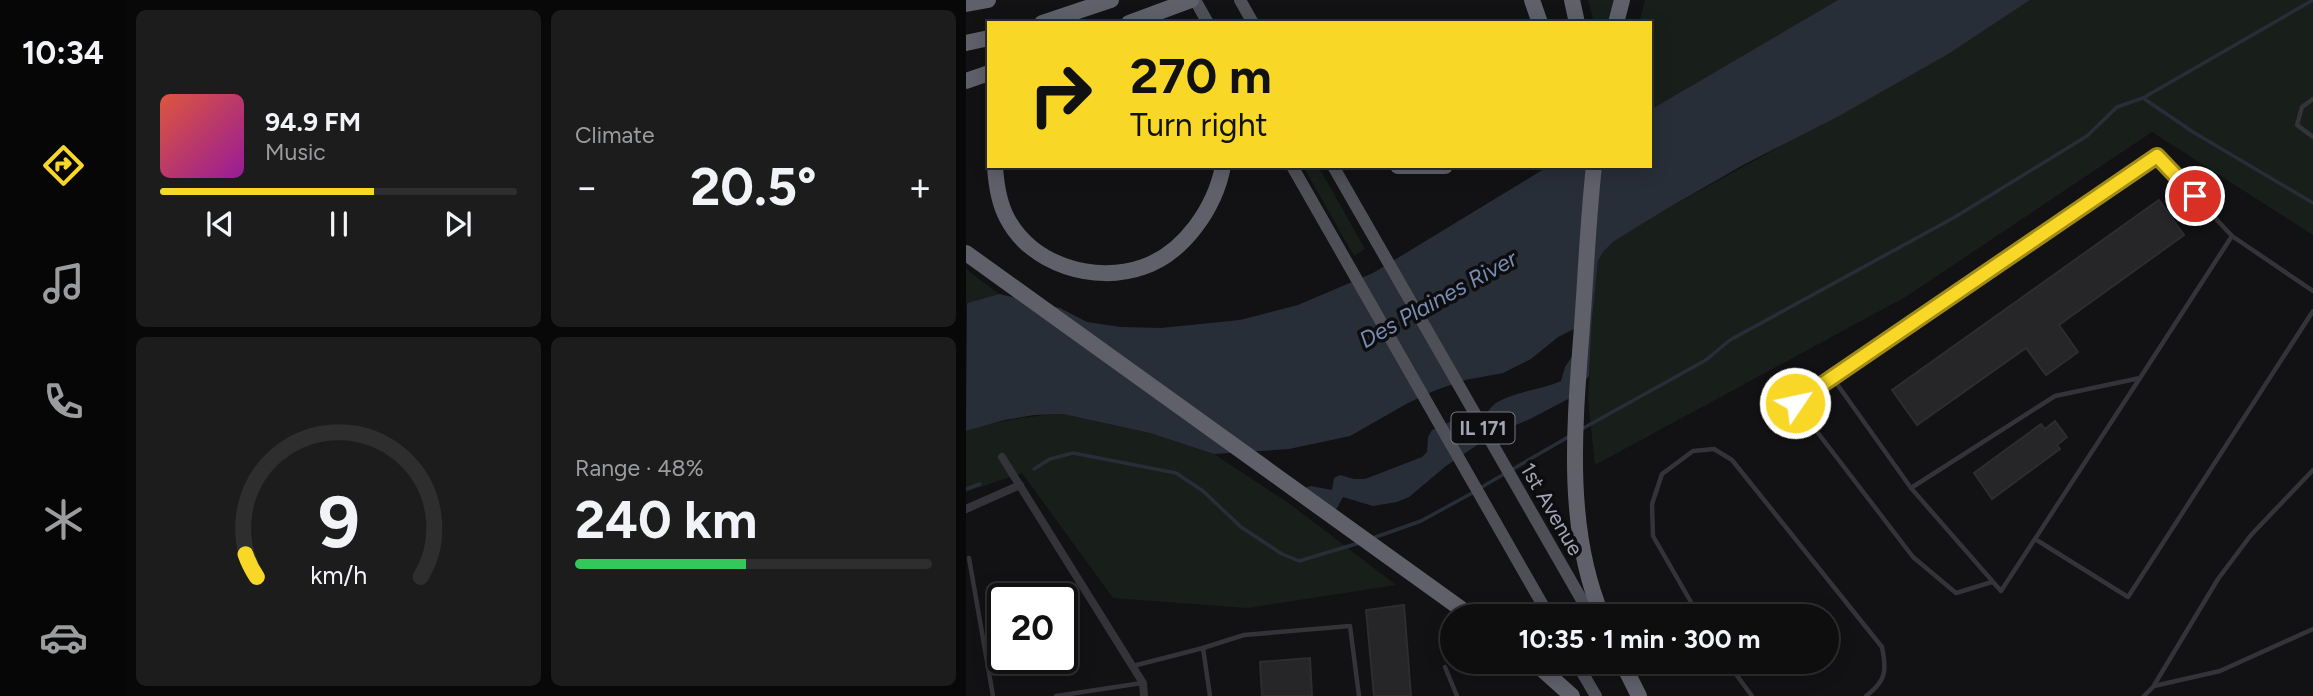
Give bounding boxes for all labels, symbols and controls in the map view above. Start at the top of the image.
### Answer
text: 10:34 [22,34,104,72]
text: 270 m [1130,46,1272,105]
icon: right [1015,49,1106,140]
text: 94.9 FM [265,106,361,138]
text: Turn right [1130,106,1268,144]
text: Climate [575,121,654,149]
text: Music [265,138,326,166]
icon: directions [39,141,88,190]
text: 20.5° [690,156,817,218]
text: − [575,164,599,210]
text: + [908,164,932,210]
pin [2165,166,2225,226]
icon: arrive [2176,177,2214,215]
icon: previous [201,205,239,243]
icon: pause [320,205,358,243]
icon: next [439,205,477,243]
water label: Des Plaines River [1354,244,1523,354]
icon: music [39,259,88,308]
position arrow [1758,366,1832,440]
icon: phone [39,377,88,426]
road number: IL 171 [1452,412,1514,444]
text: Range · 48% [575,454,704,482]
street label: 1st Avenue [1516,458,1588,560]
text: 9 [317,479,360,566]
text: 240 km [575,489,757,551]
icon: climate [39,495,88,544]
text: km/h [310,560,367,590]
speed limit sign: 20 [987,583,1078,674]
icon: car [39,613,88,662]
text: 10:35 · 1 min · 300 m [1519,623,1760,655]

